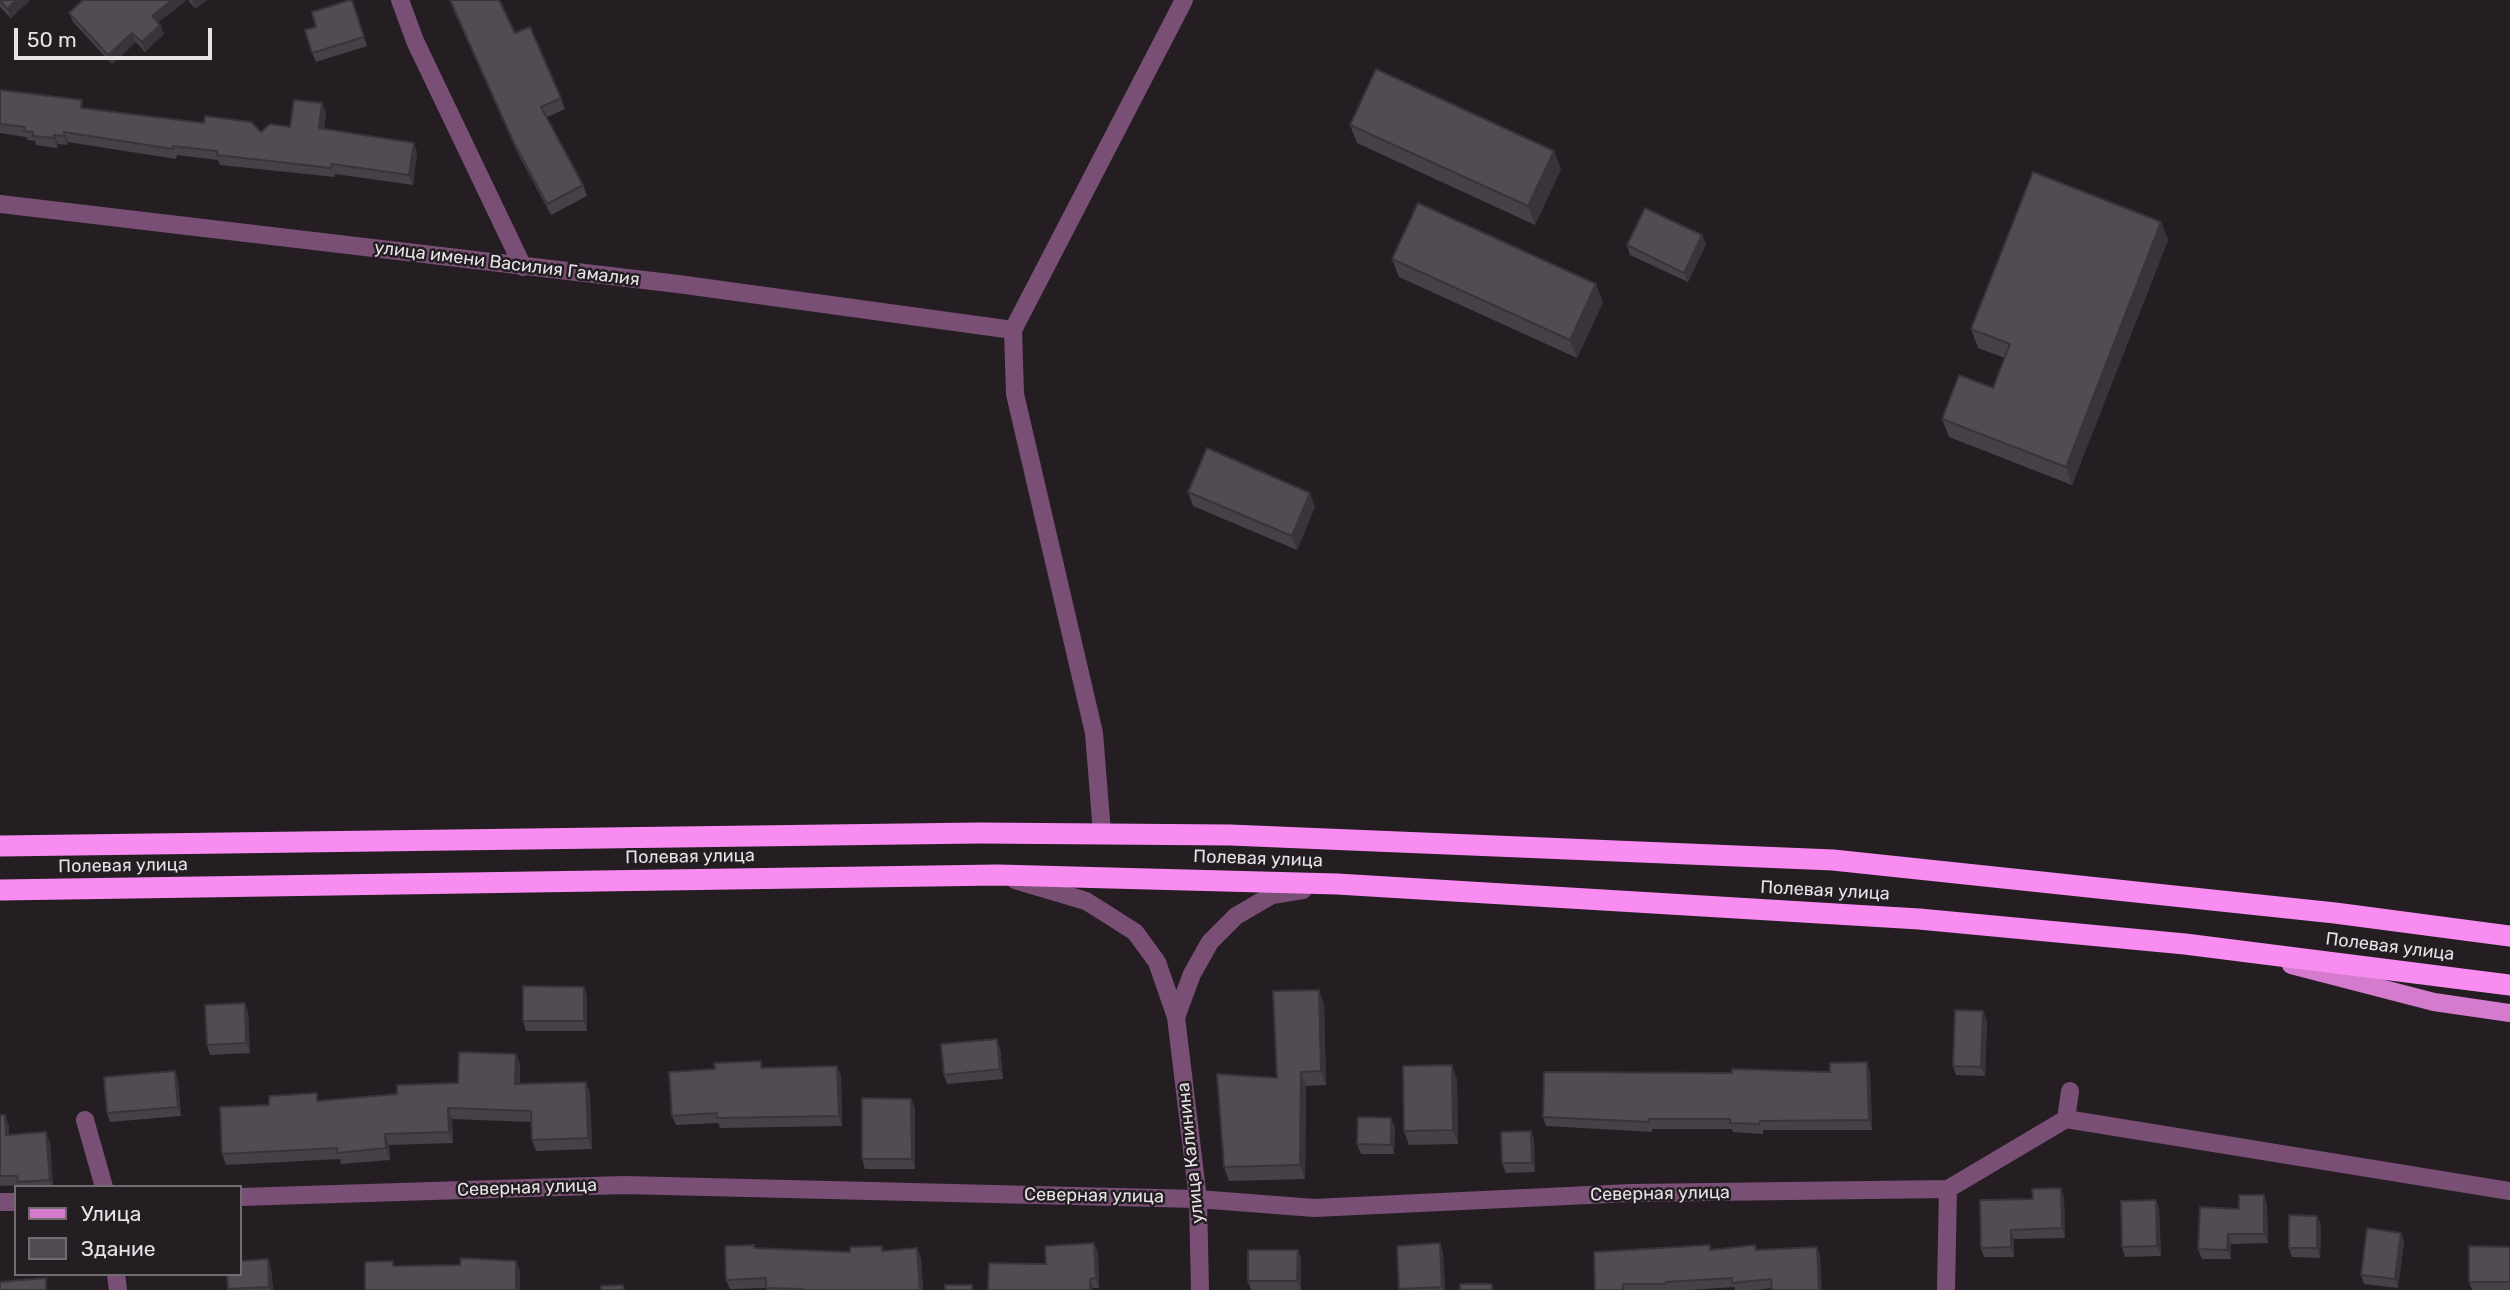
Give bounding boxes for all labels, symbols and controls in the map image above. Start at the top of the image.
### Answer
scale bar [18,14,215,58]
text: 50 m [27,27,77,52]
street label: улица имени Василия Гамалия [373,237,641,291]
street label: Полевая улица [625,845,755,869]
street label: Полевая улица [1193,846,1323,872]
street label: Полевая улица [58,854,188,878]
street label: Полевая улица [1760,877,1890,905]
street label: Полевая улица [2324,928,2456,966]
street label: улица Калинина [1173,1081,1209,1225]
street label: Северная улица [457,1175,597,1201]
street label: Северная улица [1590,1182,1730,1206]
street label: Северная улица [1024,1184,1164,1208]
legend [14,1185,242,1276]
text: Улица [81,1201,141,1226]
text: Здание [81,1236,156,1261]

